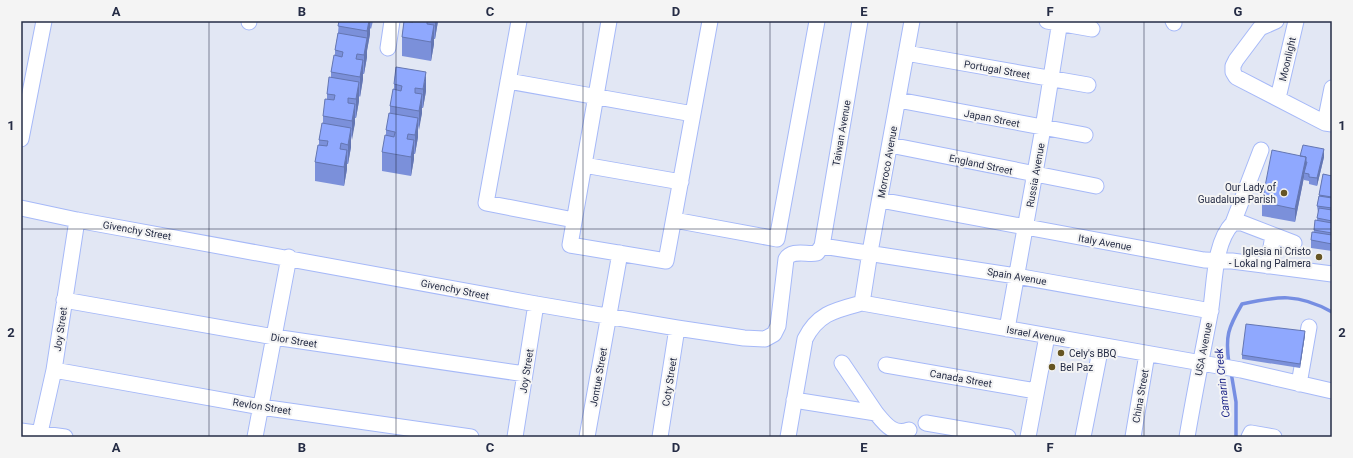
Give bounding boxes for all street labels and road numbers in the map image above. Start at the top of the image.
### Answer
street label: Moonlight [1277,36,1298,82]
street label: Portugal Street [963,58,1031,81]
street label: Taiwan Avenue [830,99,853,167]
street label: Japan Street [963,108,1021,129]
street label: Morroco Avenue [876,125,899,199]
street label: Russia Avenue [1024,142,1047,208]
street label: England Street [948,152,1014,177]
street label: Givenchy Street [102,219,172,242]
street label: Italy Avenue [1077,232,1132,253]
street label: Spain Avenue [986,266,1047,287]
street label: Givenchy Street [420,277,490,301]
street label: Joy Street [52,306,69,352]
street label: USA Avenue [1193,321,1214,377]
street label: Israel Avenue [1006,324,1066,345]
street label: Dior Street [270,331,318,350]
street label: Jontue Street [588,347,609,407]
street label: Joy Street [518,348,535,394]
street label: Coty Street [660,357,679,407]
street label: Canada Street [929,368,993,389]
street label: China Street [1130,368,1151,424]
street label: Revlon Street [232,396,292,417]

